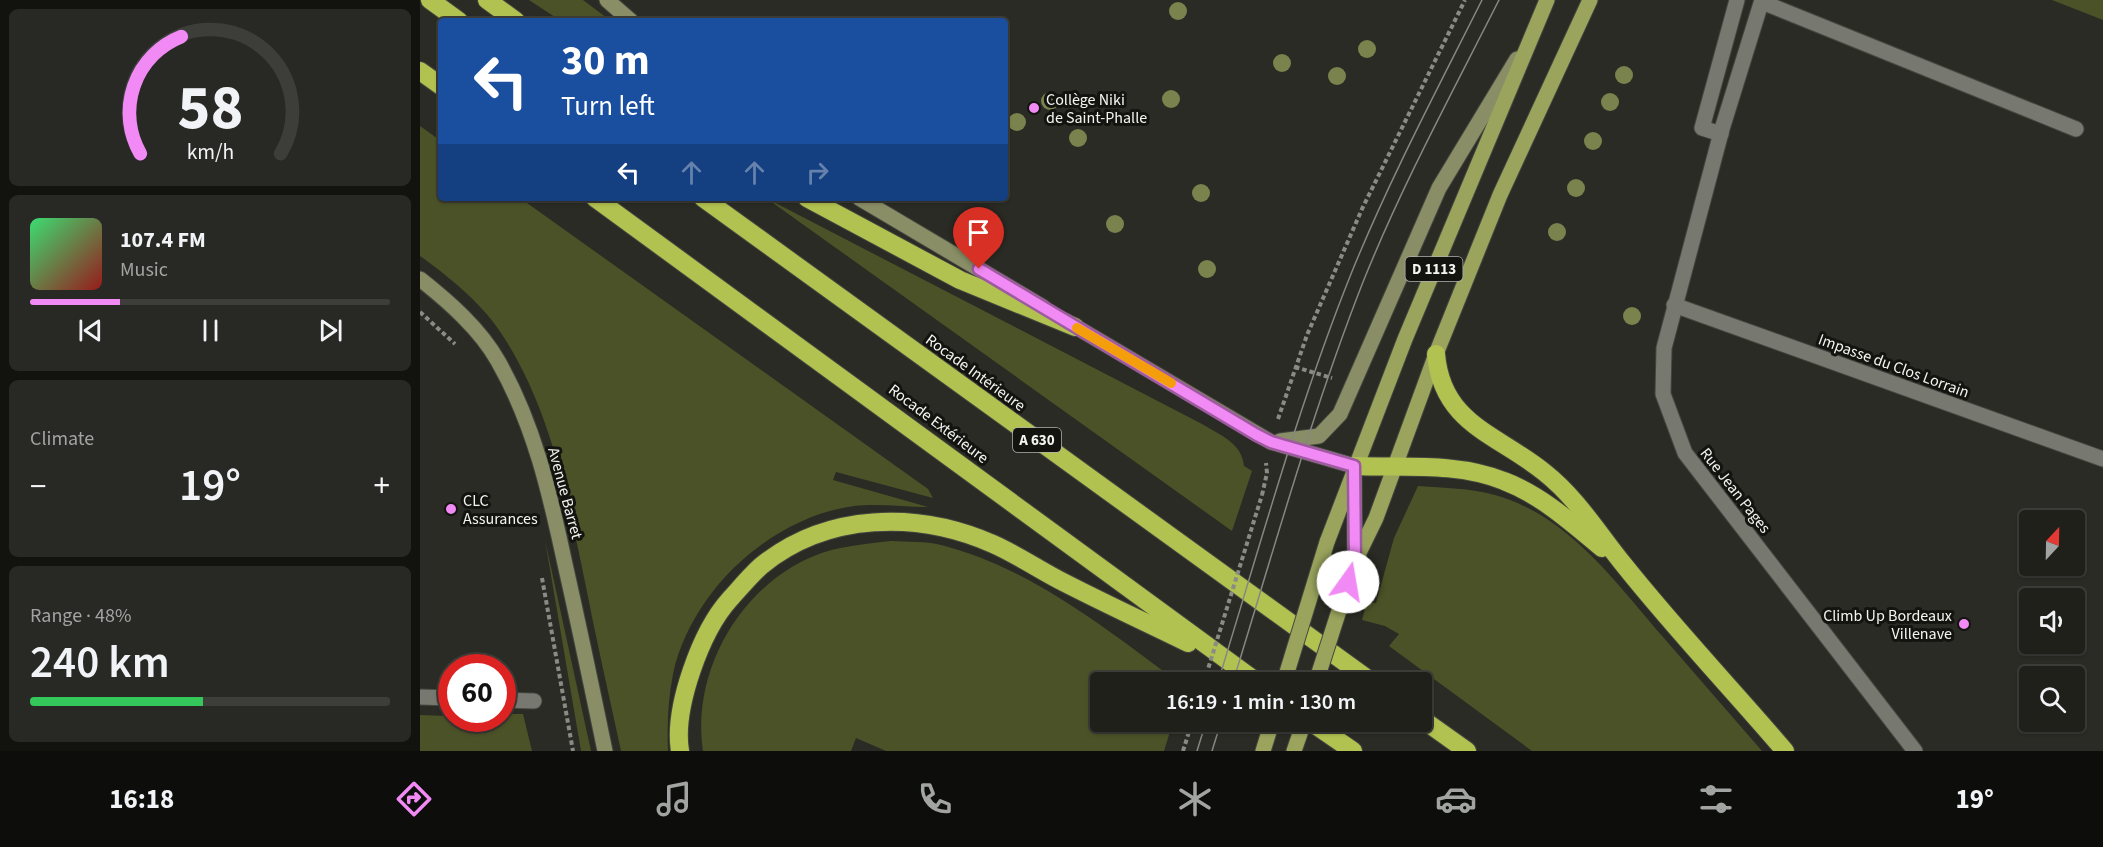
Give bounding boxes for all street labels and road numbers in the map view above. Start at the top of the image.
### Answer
road number: D 1113 [1406,257,1462,281]
street label: Impasse du Clos Lorrain [1815,328,1972,403]
street label: Rocade Intérieure [921,329,1030,417]
street label: Rocade Extérieure [884,379,993,469]
road number: A 630 [1013,428,1061,452]
street label: Rue Jean Pages [1695,443,1776,538]
street label: Avenue Barret [542,445,588,542]

